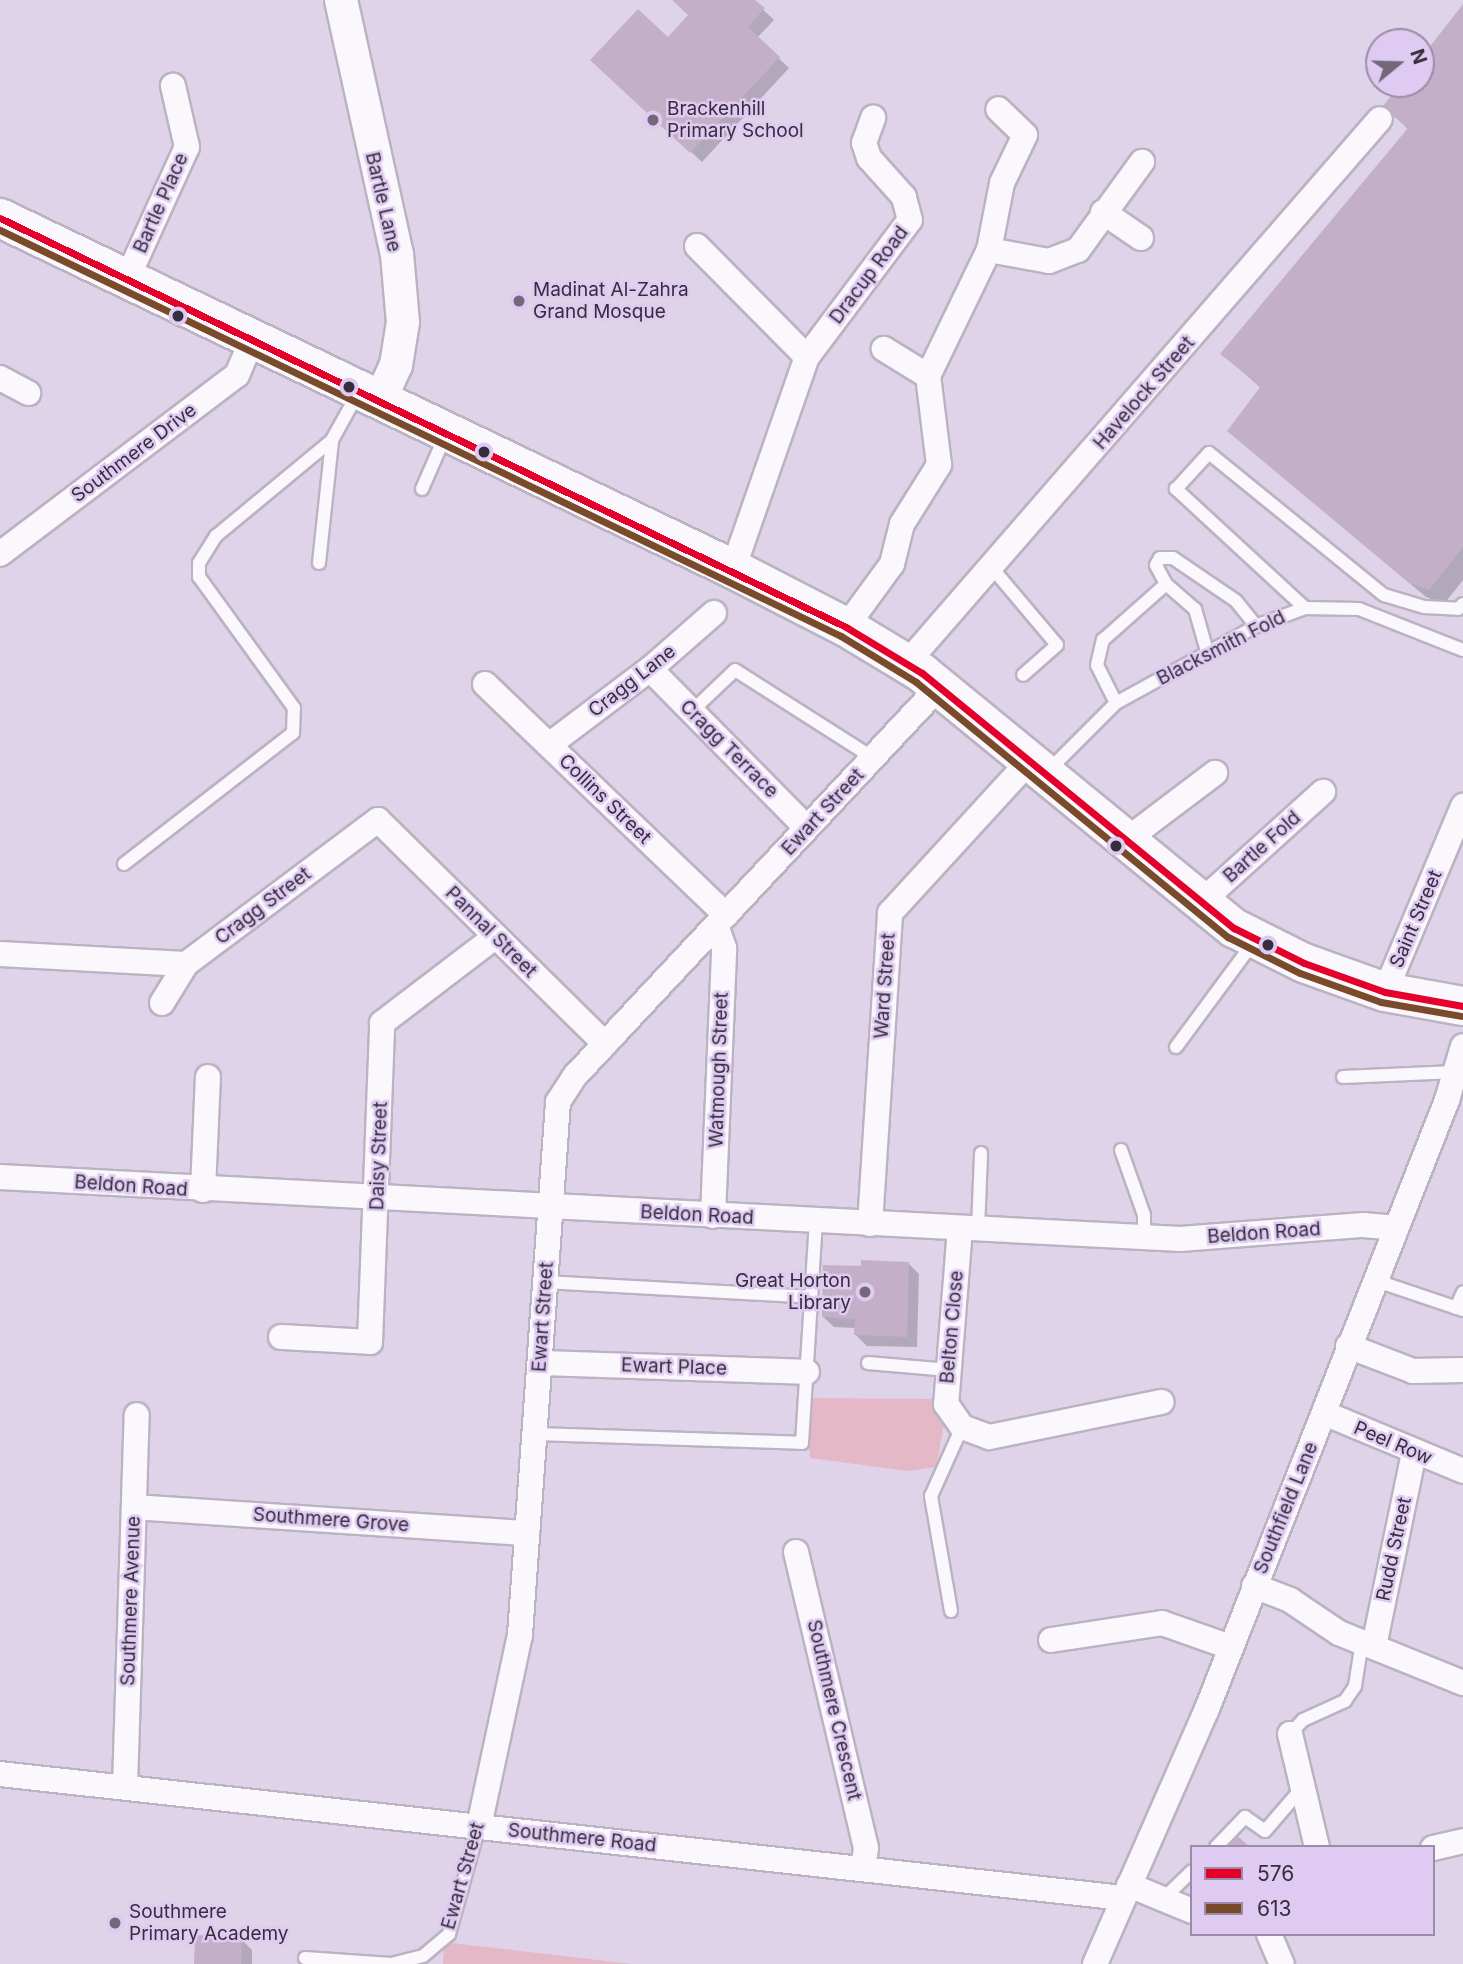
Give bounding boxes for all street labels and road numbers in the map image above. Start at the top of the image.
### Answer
street label: Bartle Place [129,149,193,257]
street label: Bartle Lane [360,150,406,254]
street label: Dracup Road [825,222,913,328]
street label: Havelock Street [1089,332,1199,454]
street label: Southmere Drive [67,399,201,507]
street label: Blacksmith Fold [1153,606,1289,690]
street label: Cragg Lane [584,640,680,722]
street label: Cragg Terrace [675,695,783,803]
street label: Collins Street [554,749,656,849]
street label: Ewart Street [777,764,869,860]
street label: Bartle Fold [1219,806,1305,888]
street label: Cragg Street [211,863,315,949]
street label: Saint Street [1385,867,1447,971]
street label: Pannal Street [441,882,541,982]
street label: Ward Street [870,932,900,1040]
street label: Watmough Street [705,992,733,1148]
street label: Daisy Street [366,1101,392,1211]
street label: Beldon Road [74,1171,188,1201]
street label: Beldon Road [640,1201,754,1229]
street label: Beldon Road [1207,1218,1321,1248]
street label: Ewart Street [528,1261,558,1373]
street label: Belton Close [936,1270,968,1384]
street label: Ewart Place [621,1354,727,1380]
street label: Peel Row [1350,1416,1436,1470]
street label: Southfield Lane [1249,1439,1323,1577]
street label: Rudd Street [1372,1495,1416,1603]
street label: Southmere Grove [252,1503,410,1537]
street label: Southmere Avenue [117,1516,145,1686]
street label: Southmere Crescent [802,1618,866,1802]
street label: Southmere Road [507,1819,657,1857]
street label: Ewart Street [437,1820,489,1932]

